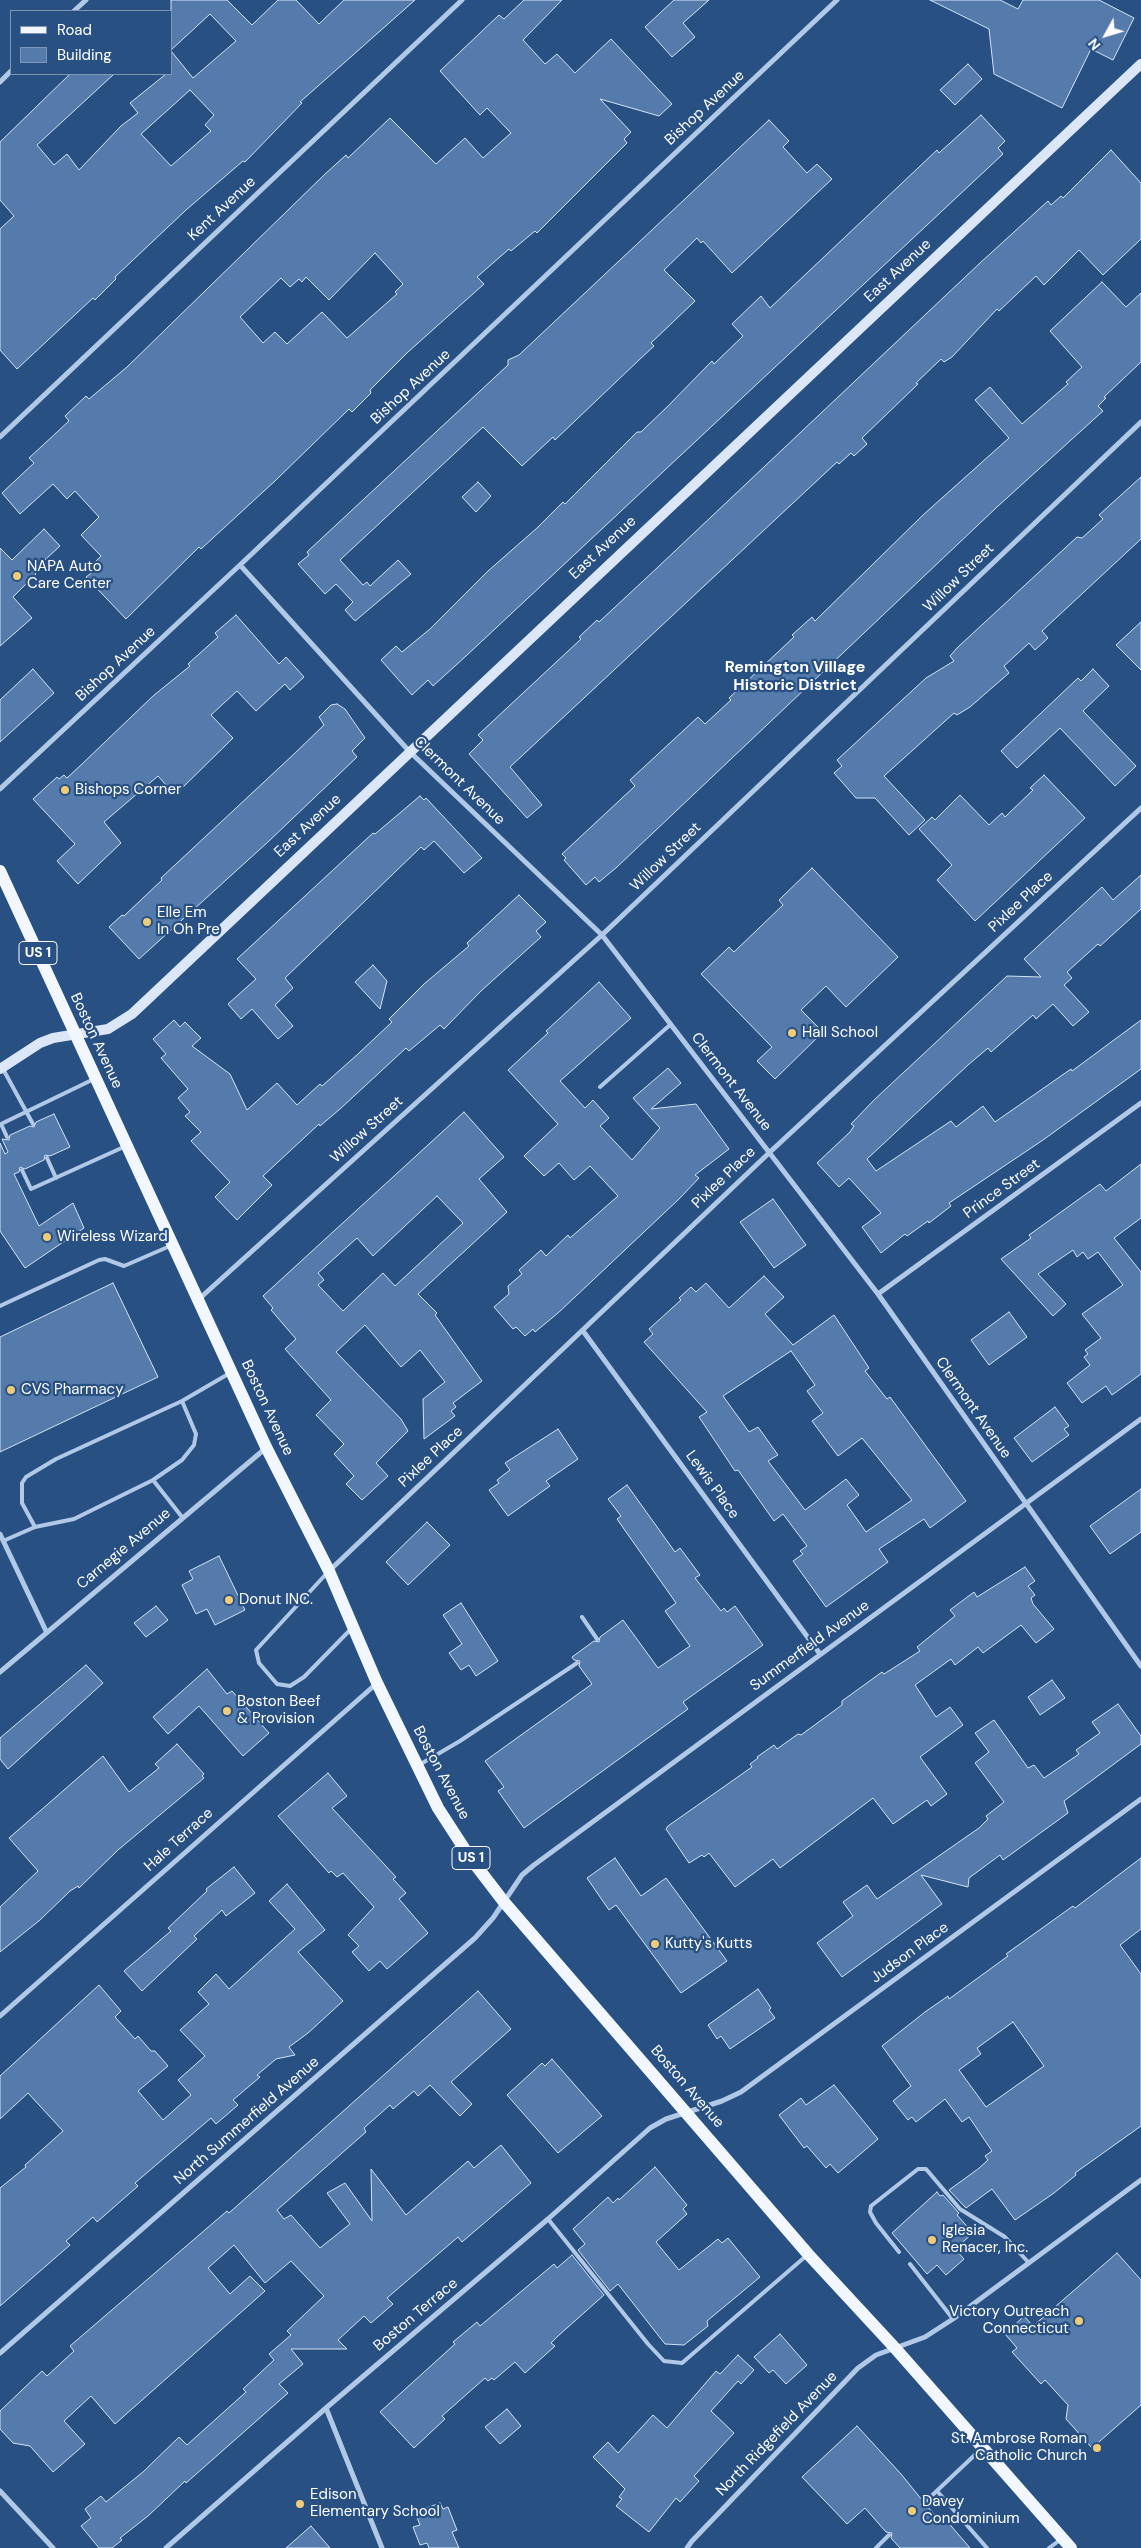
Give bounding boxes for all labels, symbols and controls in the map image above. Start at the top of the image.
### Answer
legend [10,10,172,75]
north arrow [1081,10,1131,60]
text: Road [57,20,92,40]
text: N [1084,35,1105,54]
text: Building [57,45,112,65]
street label: Bishop Avenue [662,67,748,149]
street label: Kent Avenue [184,173,260,245]
street label: East Avenue [861,236,935,306]
street label: Bishop Avenue [368,346,454,428]
street label: East Avenue [566,513,640,583]
street label: Willow Street [920,540,998,616]
place label: NAPA Auto Care Center [27,558,111,593]
marker: NAPA Auto Care Center [11,570,23,582]
street label: Bishop Avenue [73,623,159,705]
district label: Remington Village Historic District [725,658,865,696]
street label: Clermont Avenue [410,733,508,829]
place label: Bishops Corner [75,781,181,799]
marker: Bishops Corner [59,784,71,796]
street label: East Avenue [271,791,345,861]
street label: Willow Street [627,819,705,895]
street label: Pixlee Place [985,868,1057,936]
place label: Elle Em In Oh Pre [157,904,220,939]
marker: Elle Em In Oh Pre [141,916,153,928]
road number: US 1 [19,941,57,964]
street label: Boston Avenue [66,990,126,1092]
place label: Hall School [802,1024,878,1042]
marker: Hall School [786,1027,798,1039]
street label: Clermont Avenue [687,1029,775,1135]
street label: Willow Street [327,1093,407,1167]
street label: Pixlee Place [688,1143,760,1213]
street label: Prince Street [960,1155,1044,1223]
place label: Wireless Wizard [57,1228,168,1246]
marker: Wireless Wizard [41,1231,53,1243]
street label: Clermont Avenue [931,1354,1015,1462]
street label: Boston Avenue [237,1357,297,1459]
place label: CVS Pharmacy [21,1381,124,1399]
marker: CVS Pharmacy [5,1384,17,1396]
street label: Pixlee Place [395,1423,467,1491]
street label: Lewis Place [681,1447,743,1523]
street label: Carnegie Avenue [73,1505,175,1593]
place label: Donut INC. [239,1591,313,1609]
marker: Donut INC. [223,1594,235,1606]
street label: Summerfield Avenue [747,1597,873,1695]
place label: Boston Beef & Provision [237,1693,320,1728]
marker: Boston Beef & Provision [221,1705,233,1717]
street label: Boston Avenue [409,1723,473,1823]
street label: Hale Terrace [141,1804,217,1876]
road number: US 1 [452,1846,490,1870]
street label: Judson Place [868,1919,952,1987]
place label: Kutty's Kutts [665,1935,752,1953]
marker: Kutty's Kutts [649,1938,661,1950]
street label: Boston Avenue [646,2042,728,2132]
street label: North Summerfield Avenue [171,2053,323,2189]
place label: Iglesia Renacer, Inc. [942,2222,1028,2257]
marker: Iglesia Renacer, Inc. [926,2234,938,2246]
street label: Boston Terrace [370,2275,462,2355]
place label: Victory Outreach Connecticut [949,2303,1069,2338]
marker: Victory Outreach Connecticut [1073,2315,1085,2327]
street label: North Ridgefield Avenue [713,2368,841,2500]
place label: St. Ambrose Roman Catholic Church [951,2430,1087,2465]
marker: St. Ambrose Roman Catholic Church [1091,2442,1103,2454]
place label: Edison Elementary School [310,2486,440,2521]
place label: Davey Condominium [922,2493,1020,2528]
marker: Edison Elementary School [294,2498,306,2510]
marker: Davey Condominium [906,2505,918,2517]

